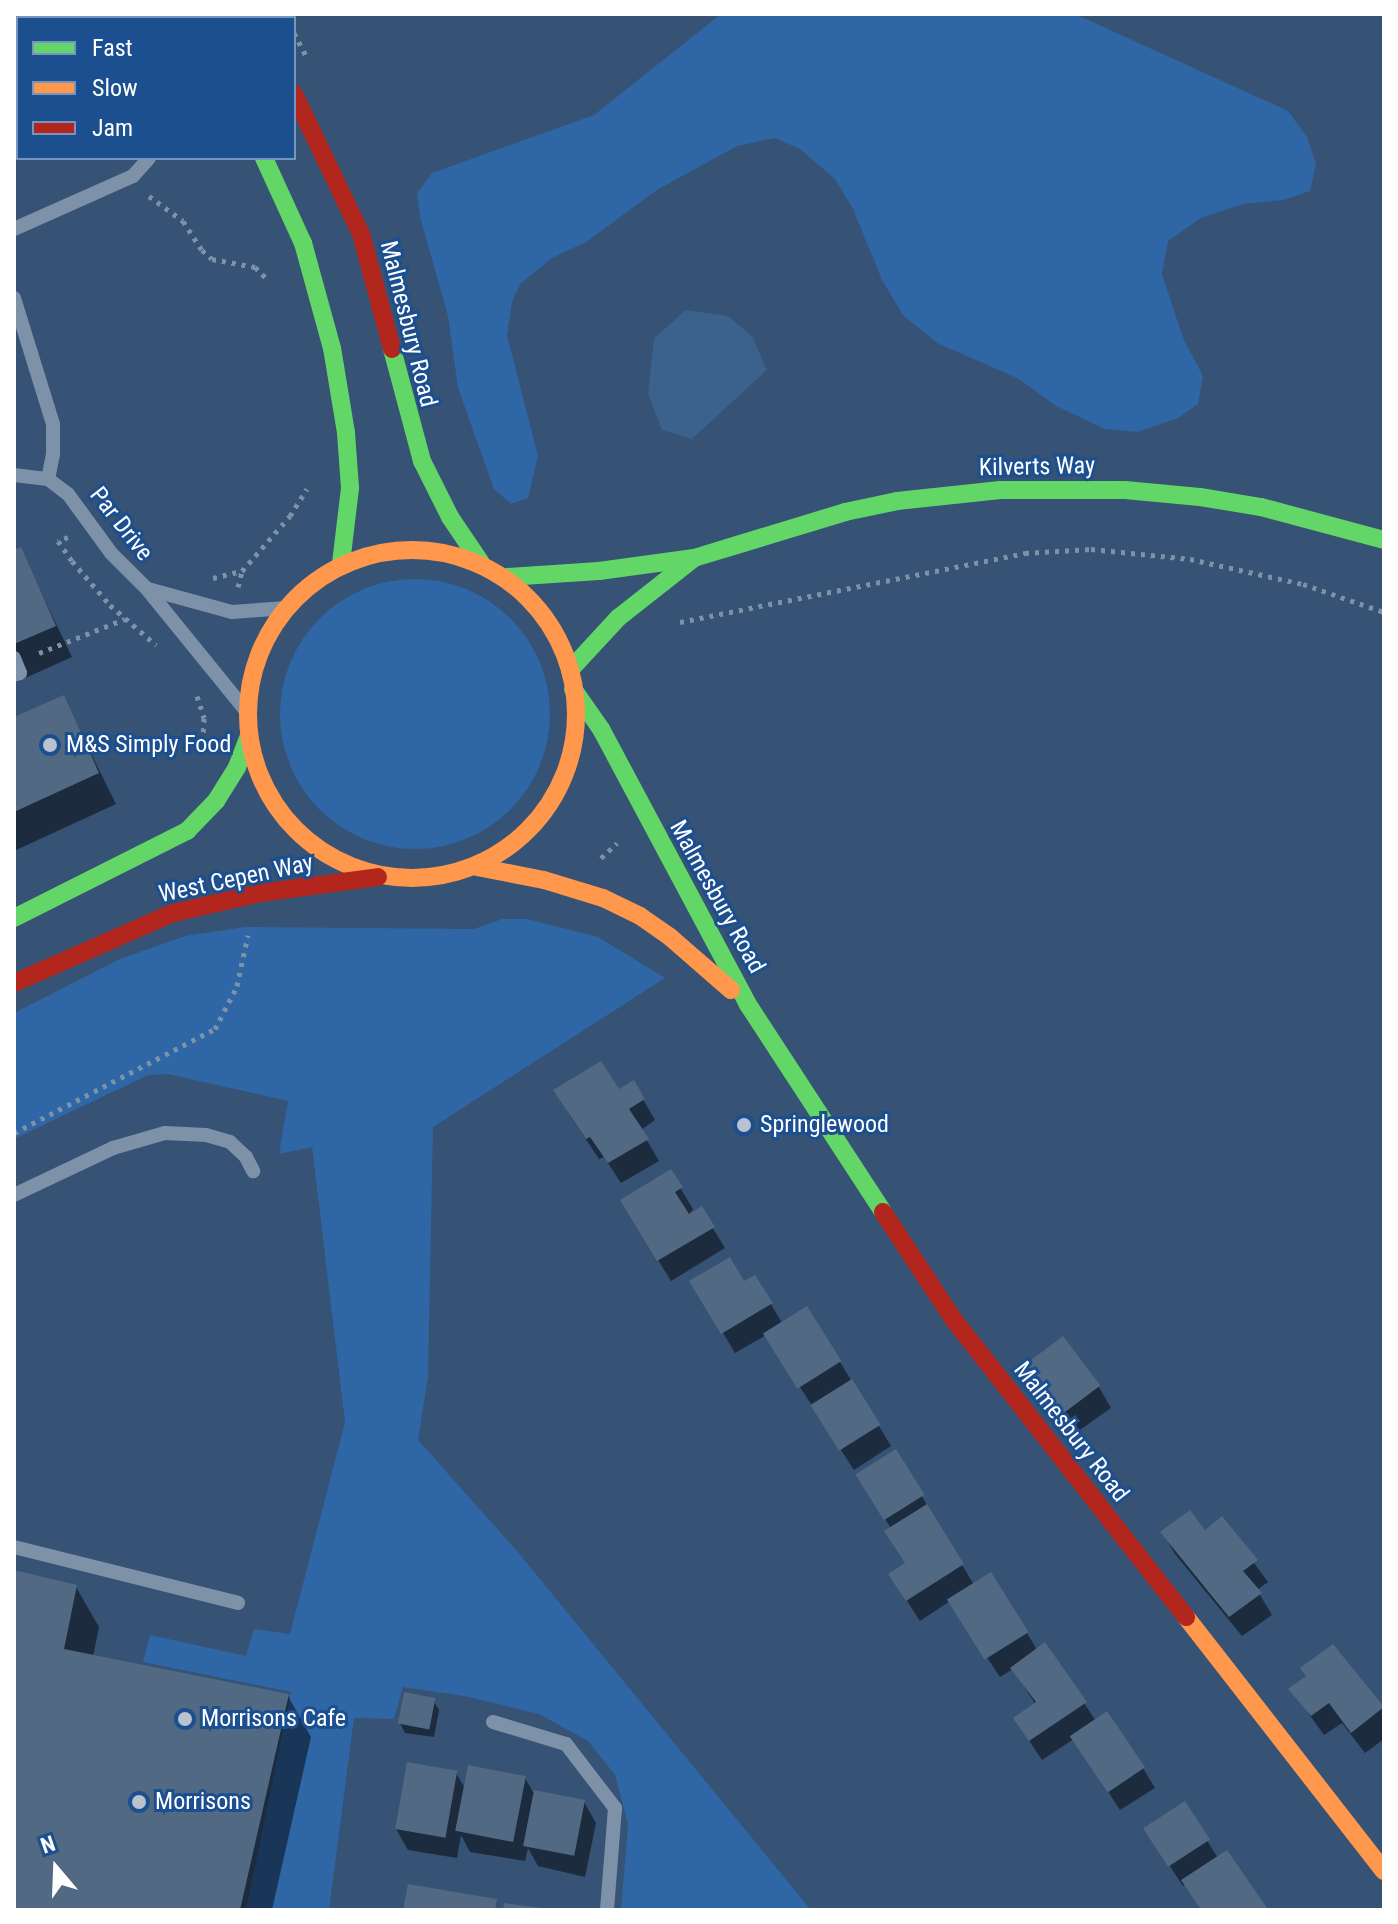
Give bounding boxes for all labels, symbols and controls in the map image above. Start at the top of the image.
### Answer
legend [16,16,296,160]
text: Fast [92,34,133,62]
text: Slow [92,74,138,102]
text: Jam [92,114,133,142]
street label: Malmesbury Road [373,238,443,410]
street label: Kilverts Way [979,452,1095,482]
street label: Par Drive [83,481,159,567]
place label: M&S Simply Food [66,731,231,759]
marker: M&S Simply Food [41,736,59,754]
street label: Malmesbury Road [663,816,771,978]
street label: West Cepen Way [156,849,316,909]
place label: Springlewood [760,1111,889,1139]
marker: Springlewood [735,1116,753,1134]
street label: Malmesbury Road [1007,1356,1135,1508]
place label: Morrisons Cafe [201,1705,346,1733]
marker: Morrisons Cafe [176,1710,194,1728]
place label: Morrisons [155,1788,251,1816]
marker: Morrisons [130,1793,148,1811]
north arrow [16,1828,96,1908]
text: N [38,1831,58,1859]

